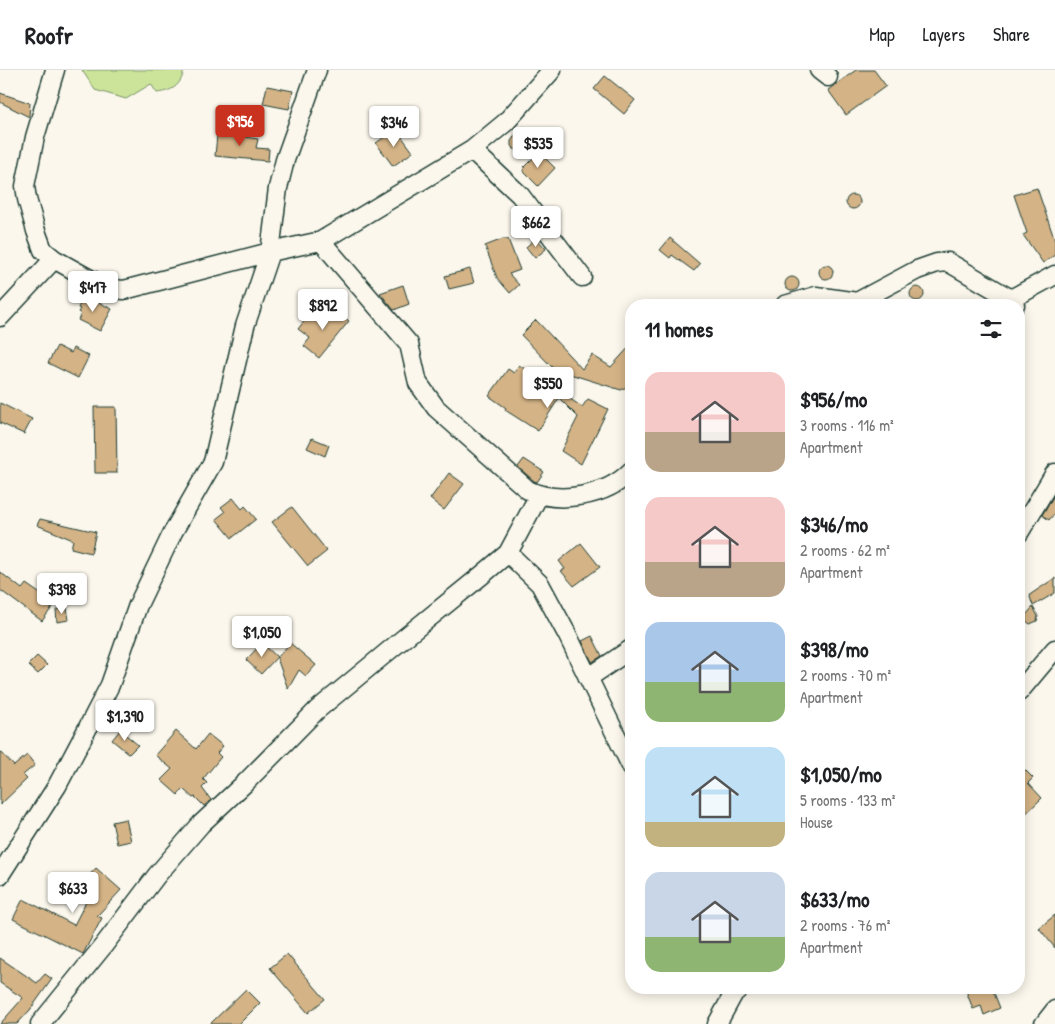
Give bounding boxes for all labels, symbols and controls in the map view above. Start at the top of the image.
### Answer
text: Roofr [25,19,73,51]
text: Map [869,22,895,47]
text: Layers [923,22,965,47]
text: Share [993,22,1030,47]
pin: $956 [210,104,270,147]
pin: $346 [364,106,424,148]
text: $956 [226,110,254,132]
text: $346 [380,111,408,133]
pin: $535 [508,126,568,169]
text: $535 [524,132,552,154]
pin: $662 [506,206,566,248]
text: $662 [522,211,550,233]
pin: $417 [63,270,123,313]
text: $417 [79,276,107,298]
pin: $892 [293,288,353,331]
text: $892 [309,294,337,316]
text: 11 homes [645,315,713,344]
icon: filters [977,315,1005,343]
pin: $550 [518,366,578,409]
text: $550 [534,372,562,394]
text: $956/mo [800,385,867,414]
icon: home [685,392,745,452]
text: 3 rooms · 116 m² [800,414,894,436]
text: Apartment [800,436,863,458]
text: $346/mo [800,510,868,539]
icon: home [685,517,745,577]
text: 2 rooms · 62 m² [800,539,890,561]
text: Apartment [800,561,863,583]
pin: $398 [32,572,92,615]
text: $398 [48,578,76,600]
pin: $1,050 [221,616,303,658]
text: $1,050 [243,621,281,643]
text: $398/mo [800,635,868,664]
icon: home [685,642,745,702]
text: 2 rooms · 70 m² [800,664,891,686]
text: Apartment [800,686,863,708]
pin: $1,390 [84,700,166,742]
text: $1,390 [106,705,144,727]
text: $1,050/mo [800,760,882,789]
icon: home [685,767,745,827]
text: 5 rooms · 133 m² [800,789,896,811]
text: House [800,811,833,833]
pin: $633 [43,872,103,914]
text: $633 [59,877,87,899]
text: $633/mo [800,885,869,914]
icon: home [685,892,745,952]
text: 2 rooms · 76 m² [800,914,890,936]
text: Apartment [800,936,863,958]

